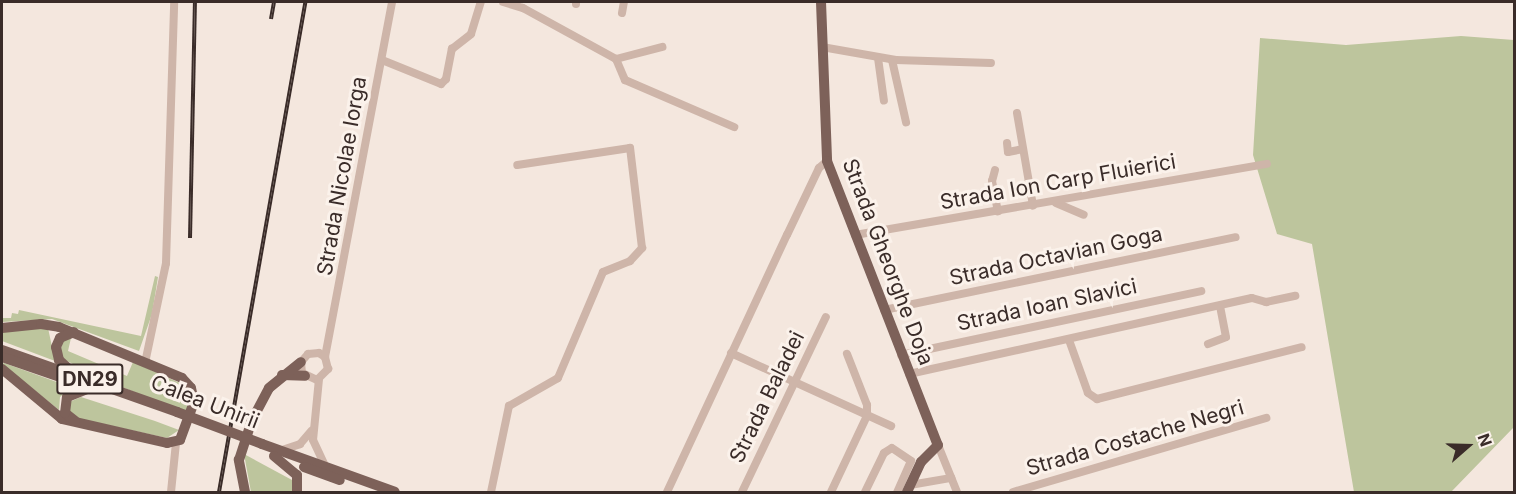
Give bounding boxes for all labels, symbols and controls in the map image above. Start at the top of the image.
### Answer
street label: Strada Nicolae Iorga [312,75,372,277]
street label: Strada Ion Carp Fluierici [938,149,1178,215]
street label: Strada Gheorghe Doja [837,155,939,369]
street label: Strada Octavian Goga [947,221,1165,291]
street label: Strada Ioan Slavici [955,274,1139,336]
street label: Strada Baladei [724,327,810,467]
road number: DN29 [56,362,124,396]
street label: Calea Unirii [147,370,263,434]
street label: Strada Costache Negri [1023,395,1247,481]
north arrow [1438,416,1498,476]
text: N [1473,431,1496,449]

